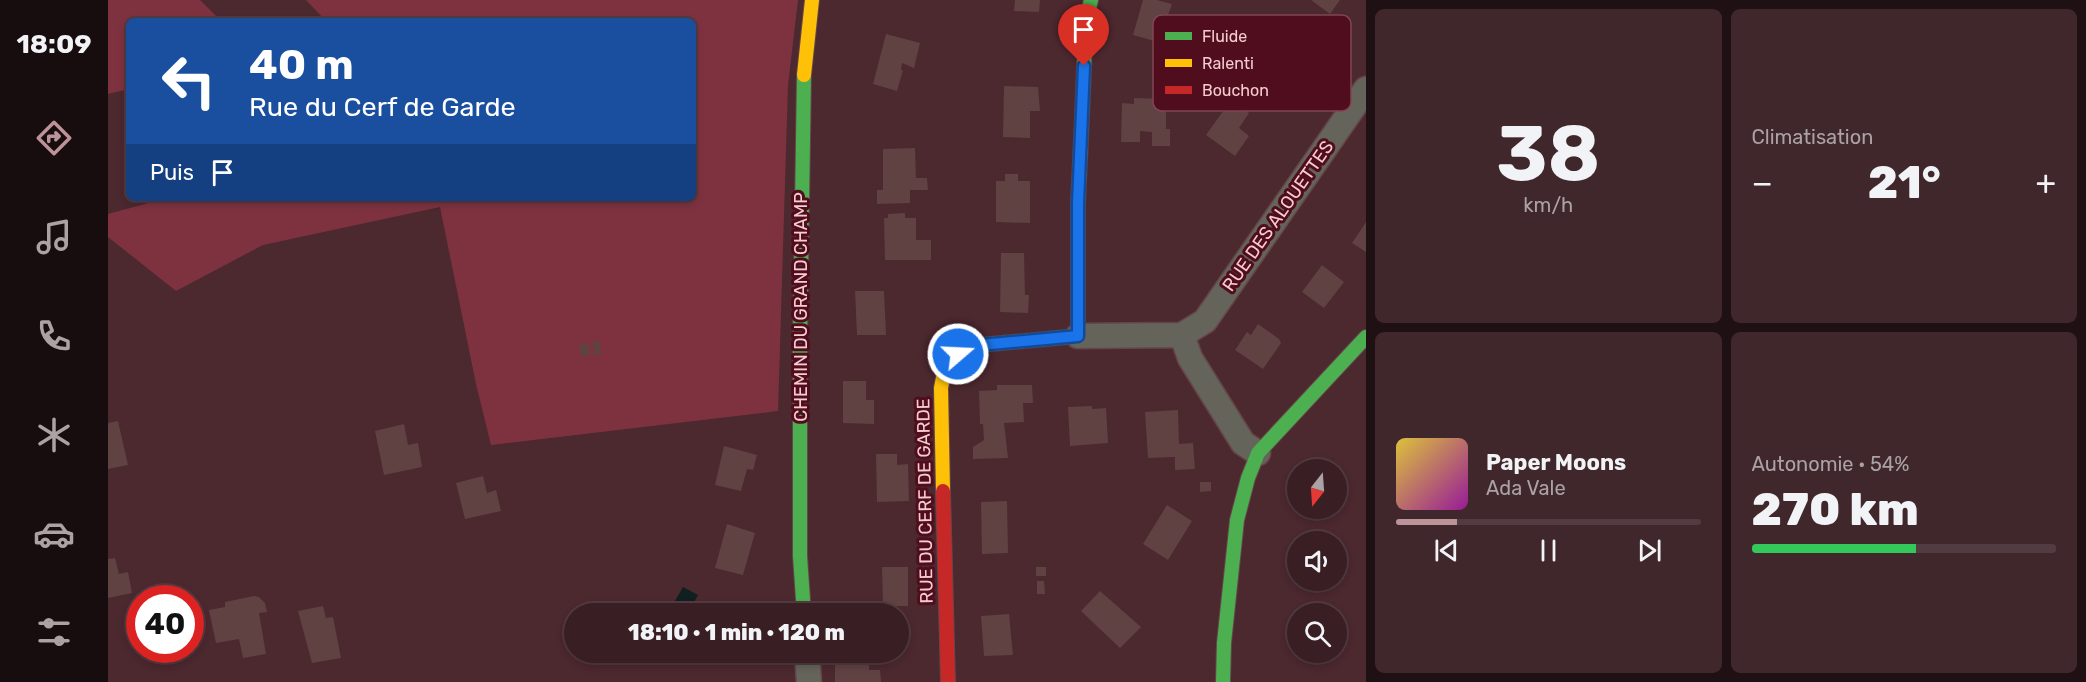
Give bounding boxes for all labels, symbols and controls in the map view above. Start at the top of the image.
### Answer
pin [1058,4,1109,66]
icon: arrive [1067,13,1100,46]
legend [1153,15,1351,111]
text: Fluide [1202,27,1247,46]
text: 18:09 [16,28,92,60]
text: 40 m [249,40,354,90]
icon: left [150,42,228,120]
text: Ralenti [1202,54,1254,73]
text: Bouchon [1202,81,1269,100]
text: Rue du Cerf de Garde [249,91,516,123]
text: 38 [1496,107,1600,200]
icon: directions [33,117,75,159]
text: Climatisation [1752,125,1873,149]
street label: RUE DES ALOUETTES [1218,136,1338,296]
icon: arrive [206,156,239,189]
text: 21° [1868,156,1941,209]
text: Puis [150,159,194,186]
text: − [1752,163,1773,202]
text: + [2035,163,2056,202]
street label: CHEMIN DU GRAND CHAMP [790,192,812,422]
text: km/h [1523,193,1573,217]
icon: music [33,216,75,258]
icon: phone [33,315,75,357]
position arrow [926,322,990,386]
street label: RUE DU CERF DE GARDE [912,398,938,604]
icon: climate [33,414,75,456]
text: Paper Moons [1486,449,1626,476]
text: Autonomie · 54% [1752,452,1909,476]
north arrow [1287,459,1347,519]
map controls [1287,459,1347,663]
text: Ada Vale [1486,476,1566,500]
text: 270 km [1752,483,1919,536]
icon: car [33,513,75,555]
button: sound [1287,531,1347,591]
icon: previous [1430,534,1463,567]
icon: pause [1532,534,1565,567]
icon: next [1633,534,1666,567]
speed limit sign: 40 [126,585,204,663]
button: search [1287,603,1347,663]
icon: filters [33,611,75,653]
text: 18:10 · 1 min · 120 m [628,619,845,646]

